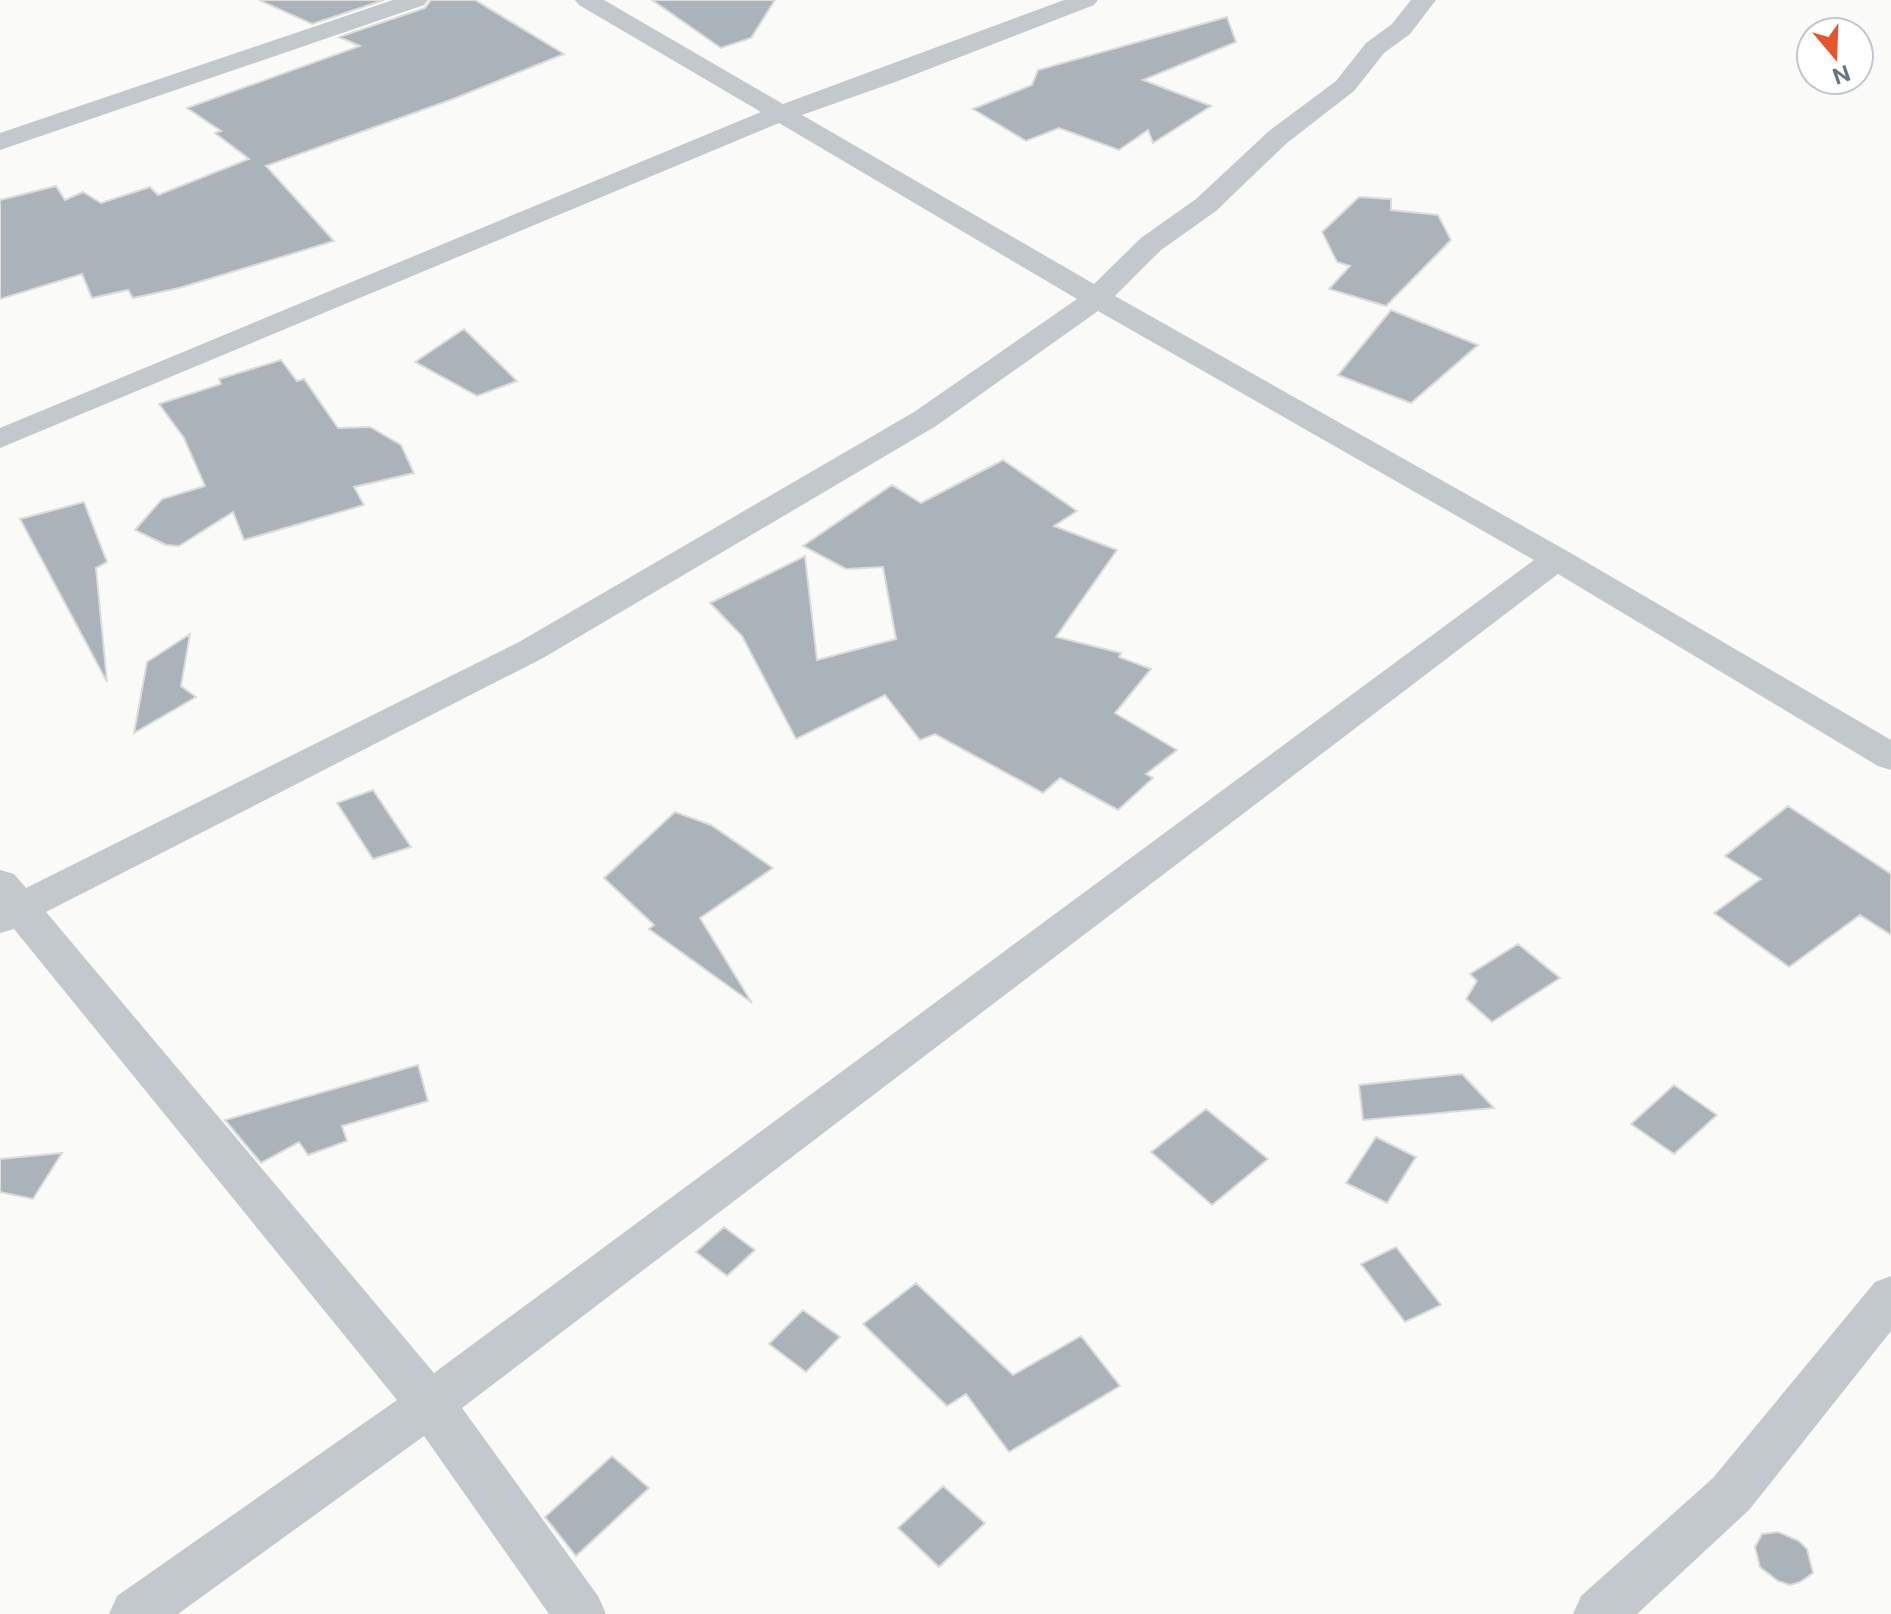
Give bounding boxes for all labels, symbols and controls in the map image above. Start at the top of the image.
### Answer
north arrow [1795,16,1875,96]
text: N [1829,60,1854,90]

